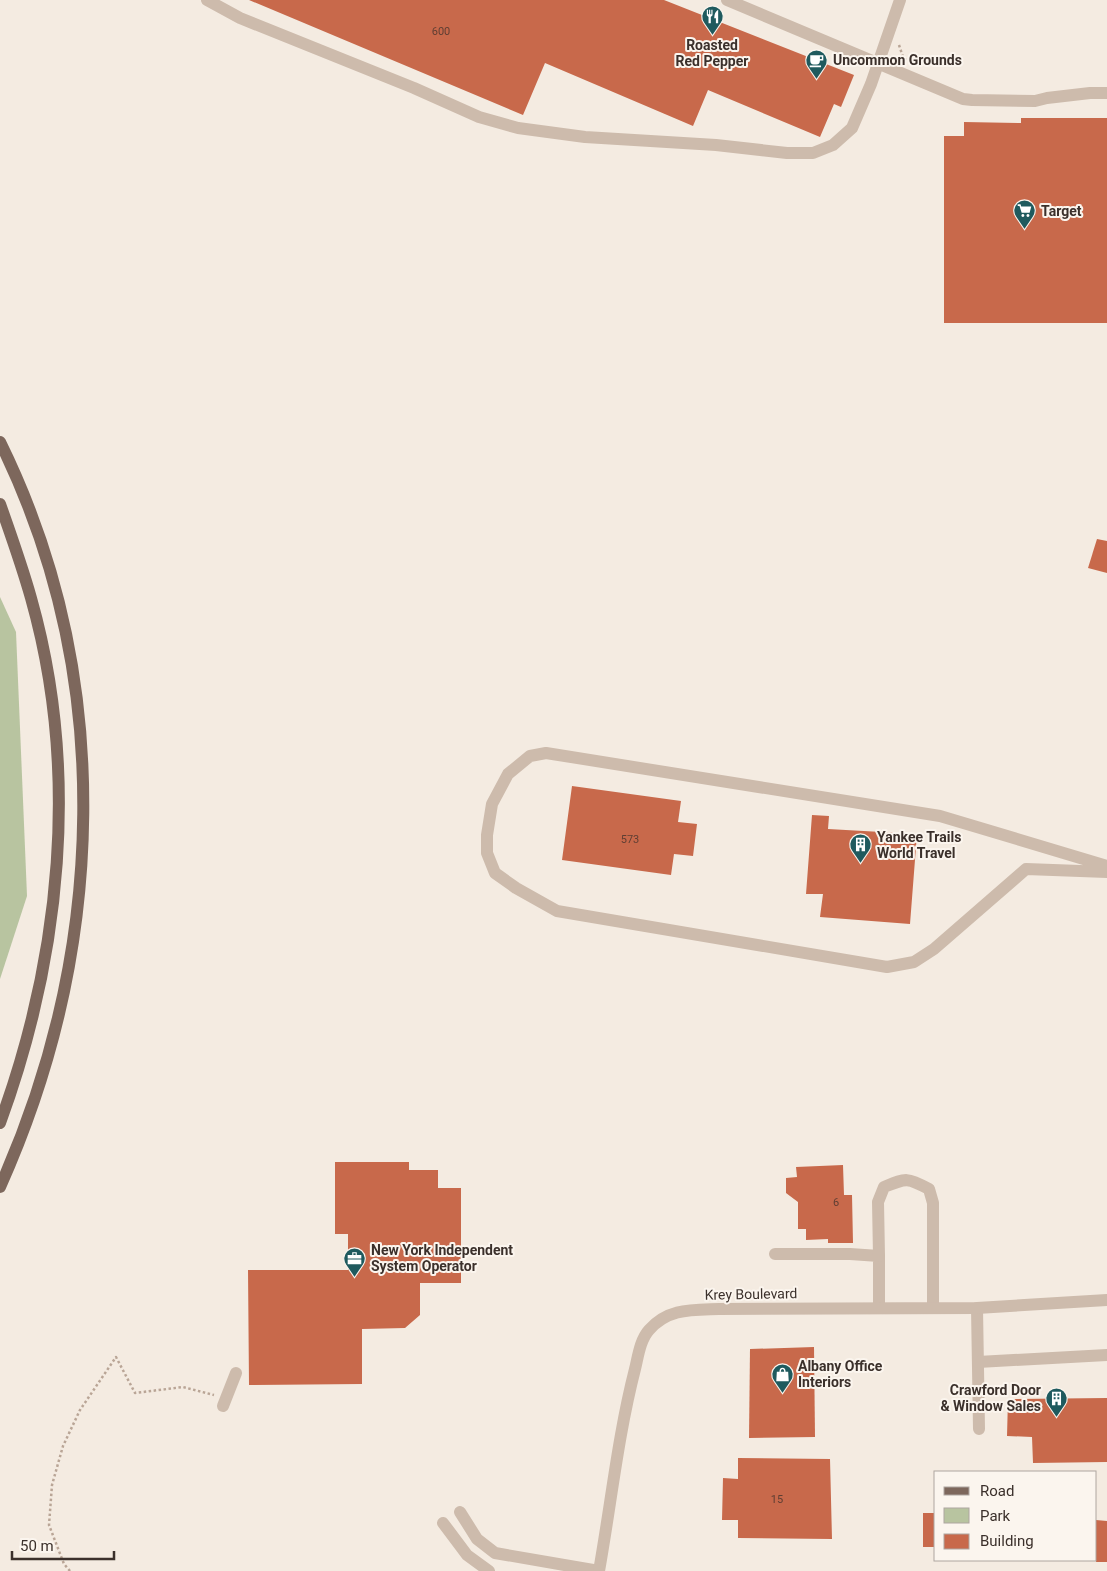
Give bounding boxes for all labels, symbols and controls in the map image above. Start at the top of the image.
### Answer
restaurant icon: Roasted Red Pepper [700,5,724,36]
house number: 600 [432,25,450,38]
place label: Roasted Red Pepper [676,37,748,69]
cafe icon: Uncommon Grounds [805,48,829,79]
place label: Uncommon Grounds [833,52,962,68]
supermarket icon: Target [1013,199,1037,230]
place label: Target [1041,203,1082,219]
place label: Yankee Trails World Travel [877,829,961,861]
house number: 573 [621,833,639,846]
building icon: Yankee Trails World Travel [849,833,873,864]
house number: 6 [833,1196,839,1209]
place label: New York Independent System Operator [371,1242,513,1274]
office icon: New York Independent System Operator [343,1246,367,1277]
street label: Krey Boulevard [704,1285,798,1303]
place label: Albany Office Interiors [798,1358,883,1390]
shop icon: Albany Office Interiors [770,1362,794,1393]
place label: Crawford Door & Window Sales [940,1382,1041,1414]
building icon: Crawford Door & Window Sales [1045,1386,1069,1417]
legend [934,1471,1097,1561]
text: Road [980,1482,1014,1500]
house number: 15 [771,1493,783,1506]
text: Park [980,1507,1011,1525]
scale bar [12,1528,115,1560]
text: Building [980,1532,1034,1550]
text: 50 m [20,1537,54,1555]

